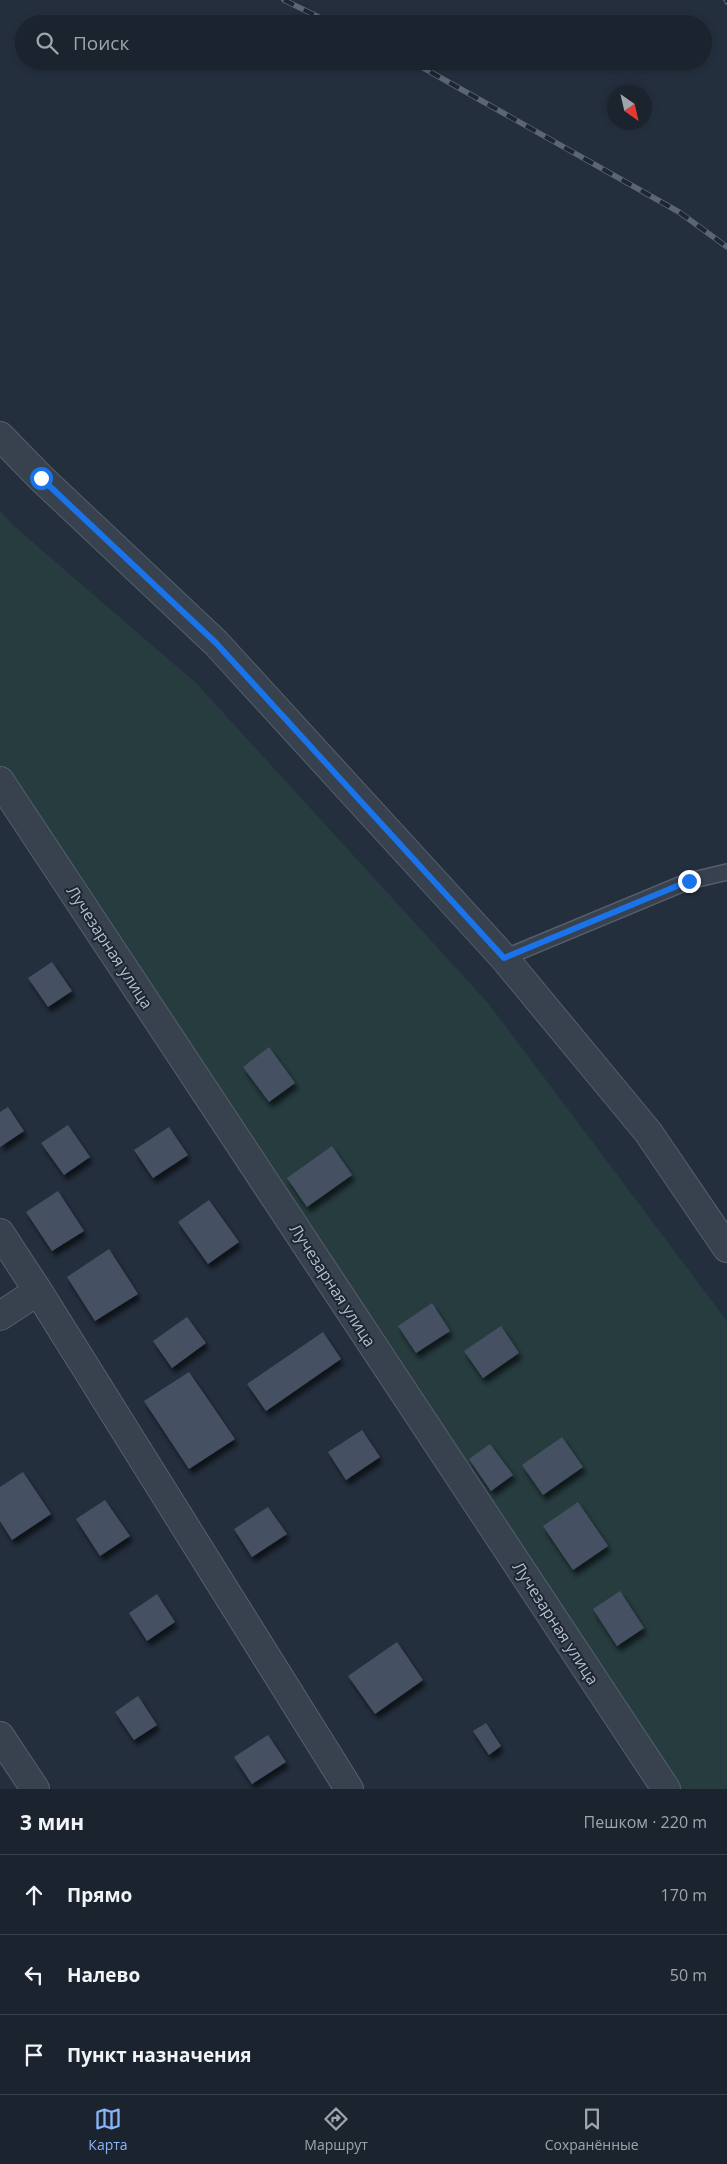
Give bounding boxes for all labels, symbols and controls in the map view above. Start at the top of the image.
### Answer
search box [15,15,712,70]
icon: search [33,29,61,57]
text: Поиск [73,30,129,56]
north arrow [607,85,652,130]
route start [30,467,53,490]
route end [678,870,701,893]
street label: Лучезарная улица [62,881,158,1013]
street label: Лучезарная улица [285,1219,381,1351]
street label: Лучезарная улица [508,1557,604,1689]
text: 3 мин [20,1808,84,1836]
text: Пешком · 220 m [584,1811,707,1833]
icon: ahead [20,1881,48,1909]
text: Прямо [67,1882,132,1908]
text: 170 m [661,1884,707,1906]
icon: left [20,1961,48,1989]
text: Налево [67,1962,140,1988]
text: 50 m [670,1964,707,1986]
icon: arrive [20,2041,48,2069]
text: Пункт назначения [67,2042,252,2068]
tab: Карта [88,2105,128,2154]
tab: Маршрут [304,2105,368,2154]
tab: Сохранённые [545,2105,639,2154]

